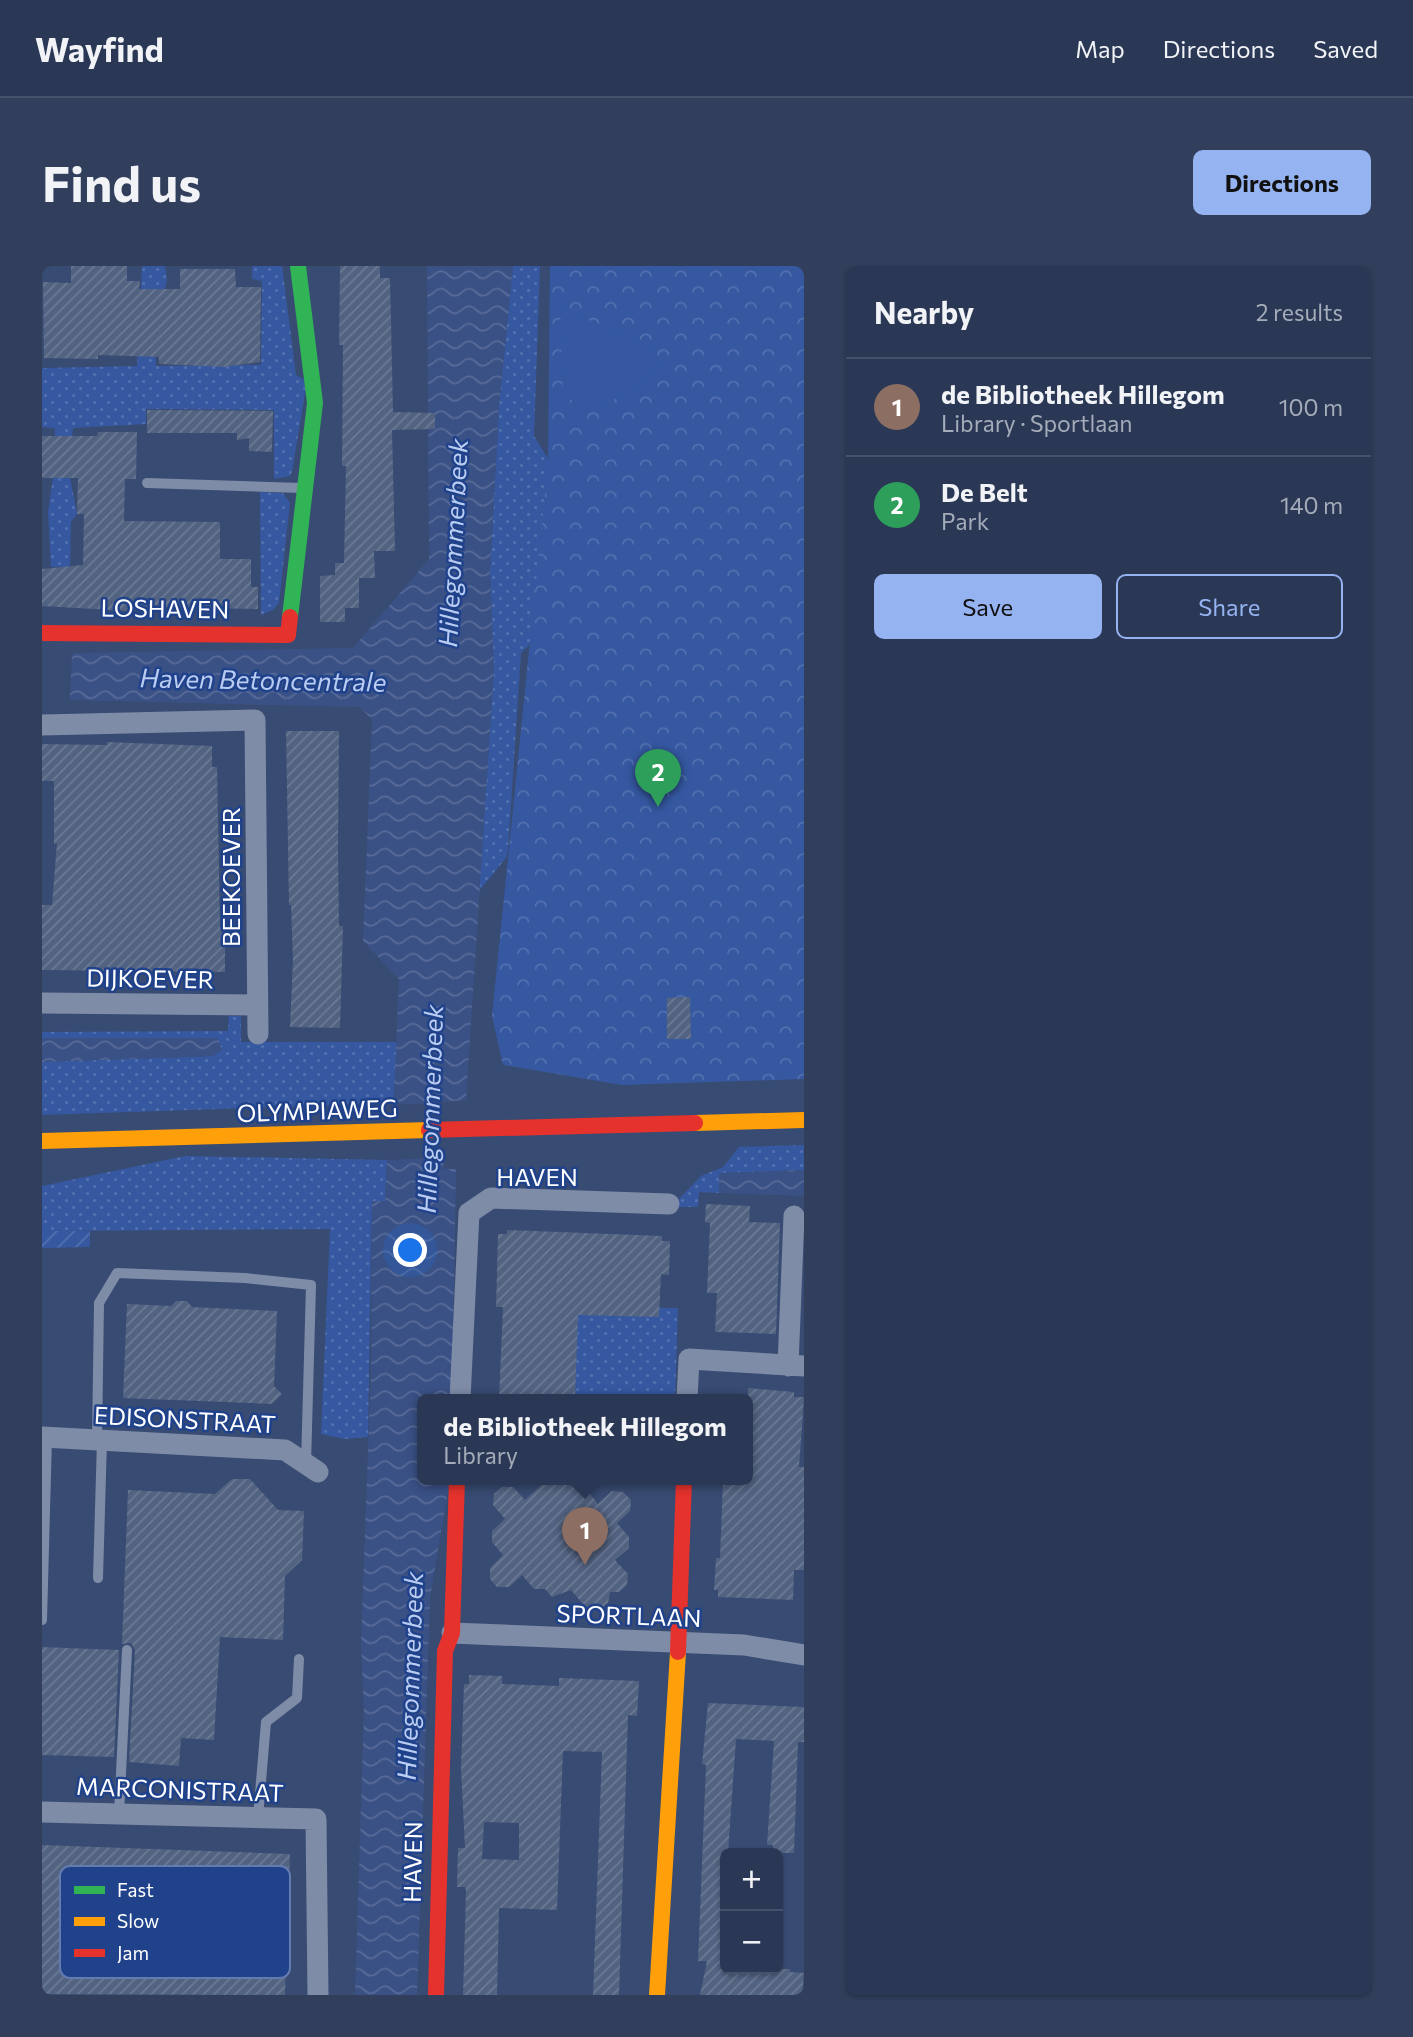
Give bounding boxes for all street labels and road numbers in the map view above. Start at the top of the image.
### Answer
street label: LOSHAVEN [100,592,230,624]
street label: BEEKOEVER [216,807,245,947]
street label: DIJKOEVER [86,962,214,994]
street label: OLYMPIAWEG [236,1093,398,1127]
street label: HAVEN [496,1162,578,1191]
street label: EDISONSTRAAT [93,1400,277,1438]
street label: SPORTLAAN [556,1598,702,1632]
street label: MARCONISTRAAT [76,1771,284,1807]
street label: HAVEN [397,1821,427,1903]

